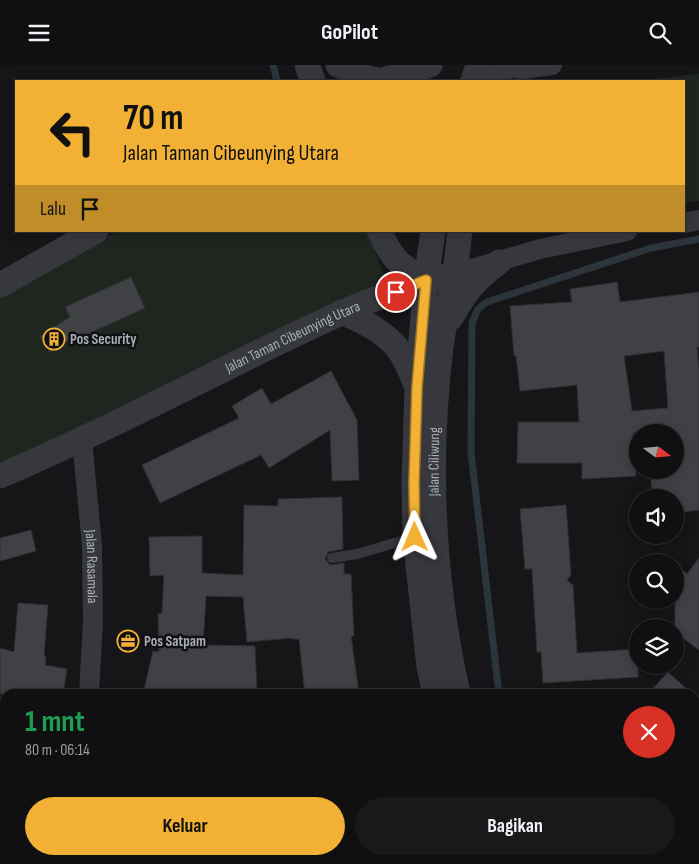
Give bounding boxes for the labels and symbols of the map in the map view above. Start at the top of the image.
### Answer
pin [375,271,417,313]
street label: Jalan Taman Cibeunying Utara [221,296,363,377]
building icon: Pos Security [42,327,66,351]
place label: Pos Security [70,330,137,349]
north arrow [629,424,684,479]
street label: Jalan Ciliwung [424,427,444,498]
position arrow [388,510,440,562]
street label: Jalan Rasamala [81,528,102,604]
office icon: Pos Satpam [116,629,140,653]
place label: Pos Satpam [144,632,206,651]

